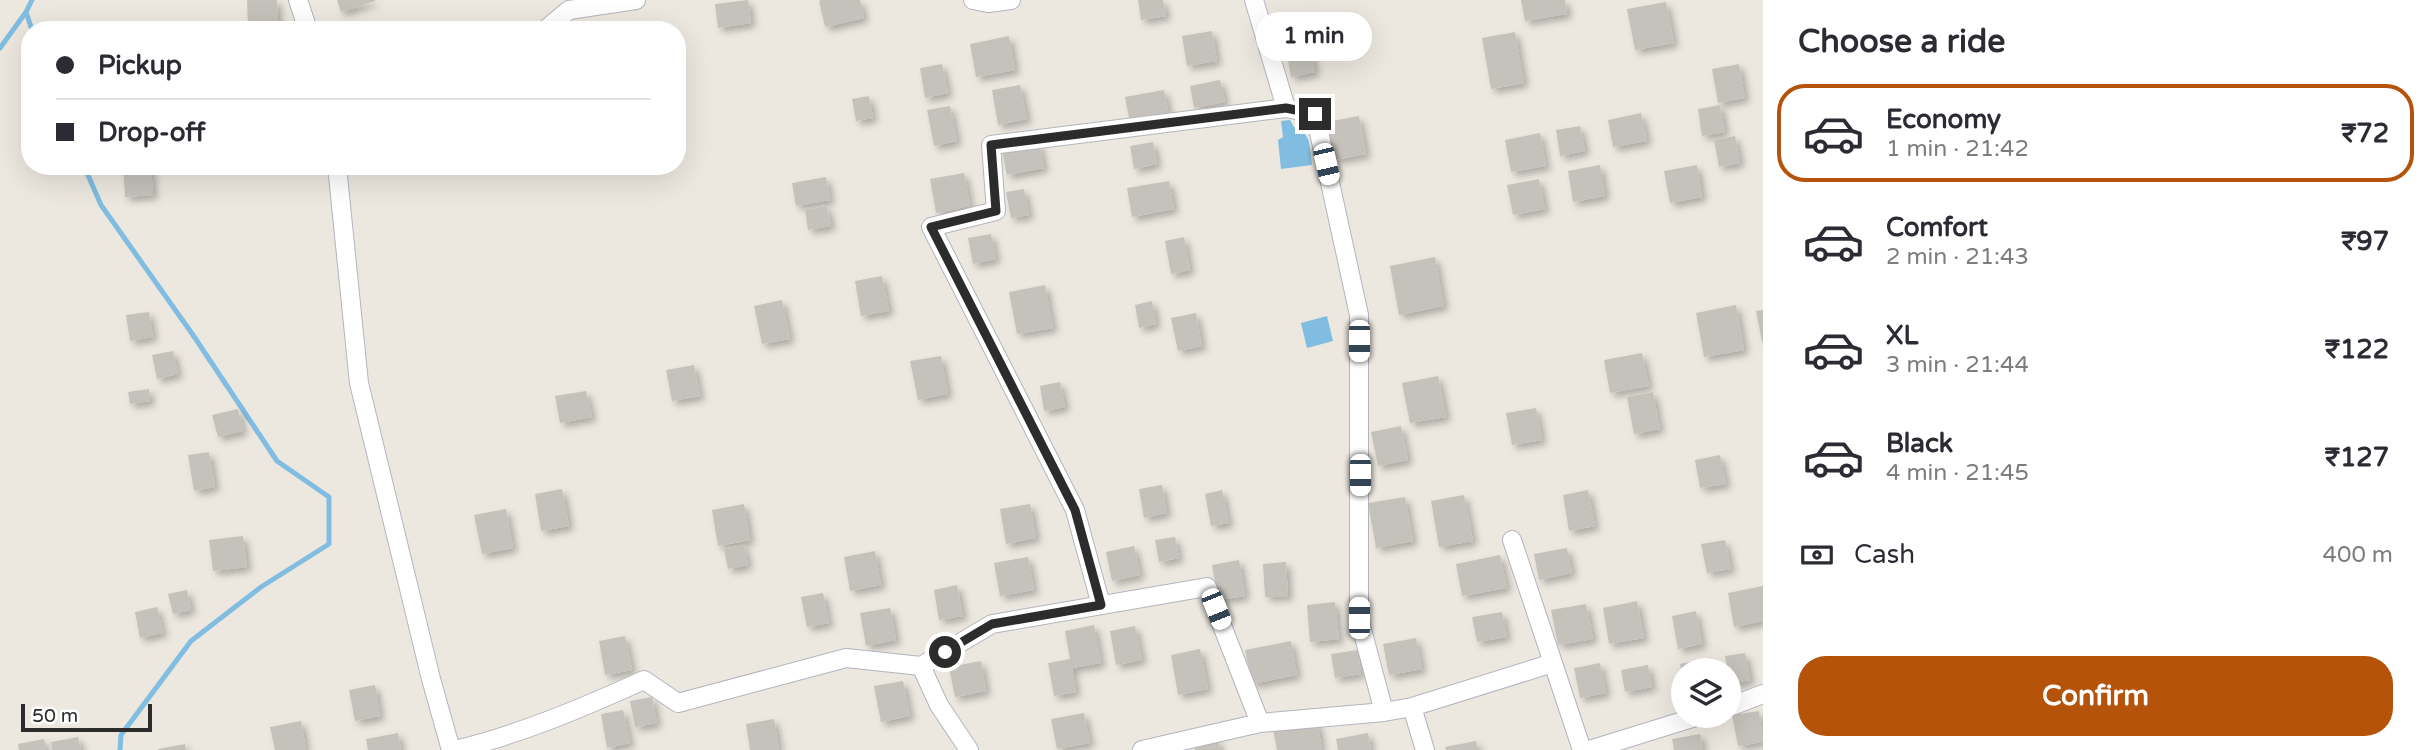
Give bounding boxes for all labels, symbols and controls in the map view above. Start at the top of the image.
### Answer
callout: 1 min [1257,12,1373,61]
text: 1 min [1283,22,1345,50]
text: Choose a ride [1798,23,2005,61]
text: Pickup [98,50,182,81]
route end [1299,98,1331,130]
icon: car [1802,102,1865,165]
text: Economy [1886,104,2001,135]
text: Drop-off [98,117,205,148]
text: ₹72 [2341,118,2389,149]
text: 1 min · 21:42 [1886,135,2029,163]
car [1312,141,1341,187]
icon: car [1802,210,1865,273]
text: Comfort [1886,212,1988,243]
text: ₹97 [2341,226,2389,257]
text: 2 min · 21:43 [1886,243,2029,271]
icon: car [1802,318,1865,381]
car [1349,320,1370,362]
text: XL [1886,320,1918,351]
text: ₹122 [2325,334,2389,365]
text: 3 min · 21:44 [1886,351,2029,379]
icon: car [1802,426,1865,489]
text: Black [1886,428,1953,459]
text: ₹127 [2325,442,2389,473]
car [1350,454,1371,496]
text: 4 min · 21:45 [1886,459,2029,487]
icon: cash [1798,536,1836,574]
text: Cash [1854,539,1915,570]
text: 400 m [2323,541,2393,569]
car [1199,586,1234,632]
car [1349,597,1370,639]
route start [929,636,961,668]
button: Confirm [1798,656,2393,736]
map controls [1671,658,1741,728]
button: layers [1671,658,1741,728]
scale bar [21,701,152,733]
text: 50 m [32,705,78,727]

